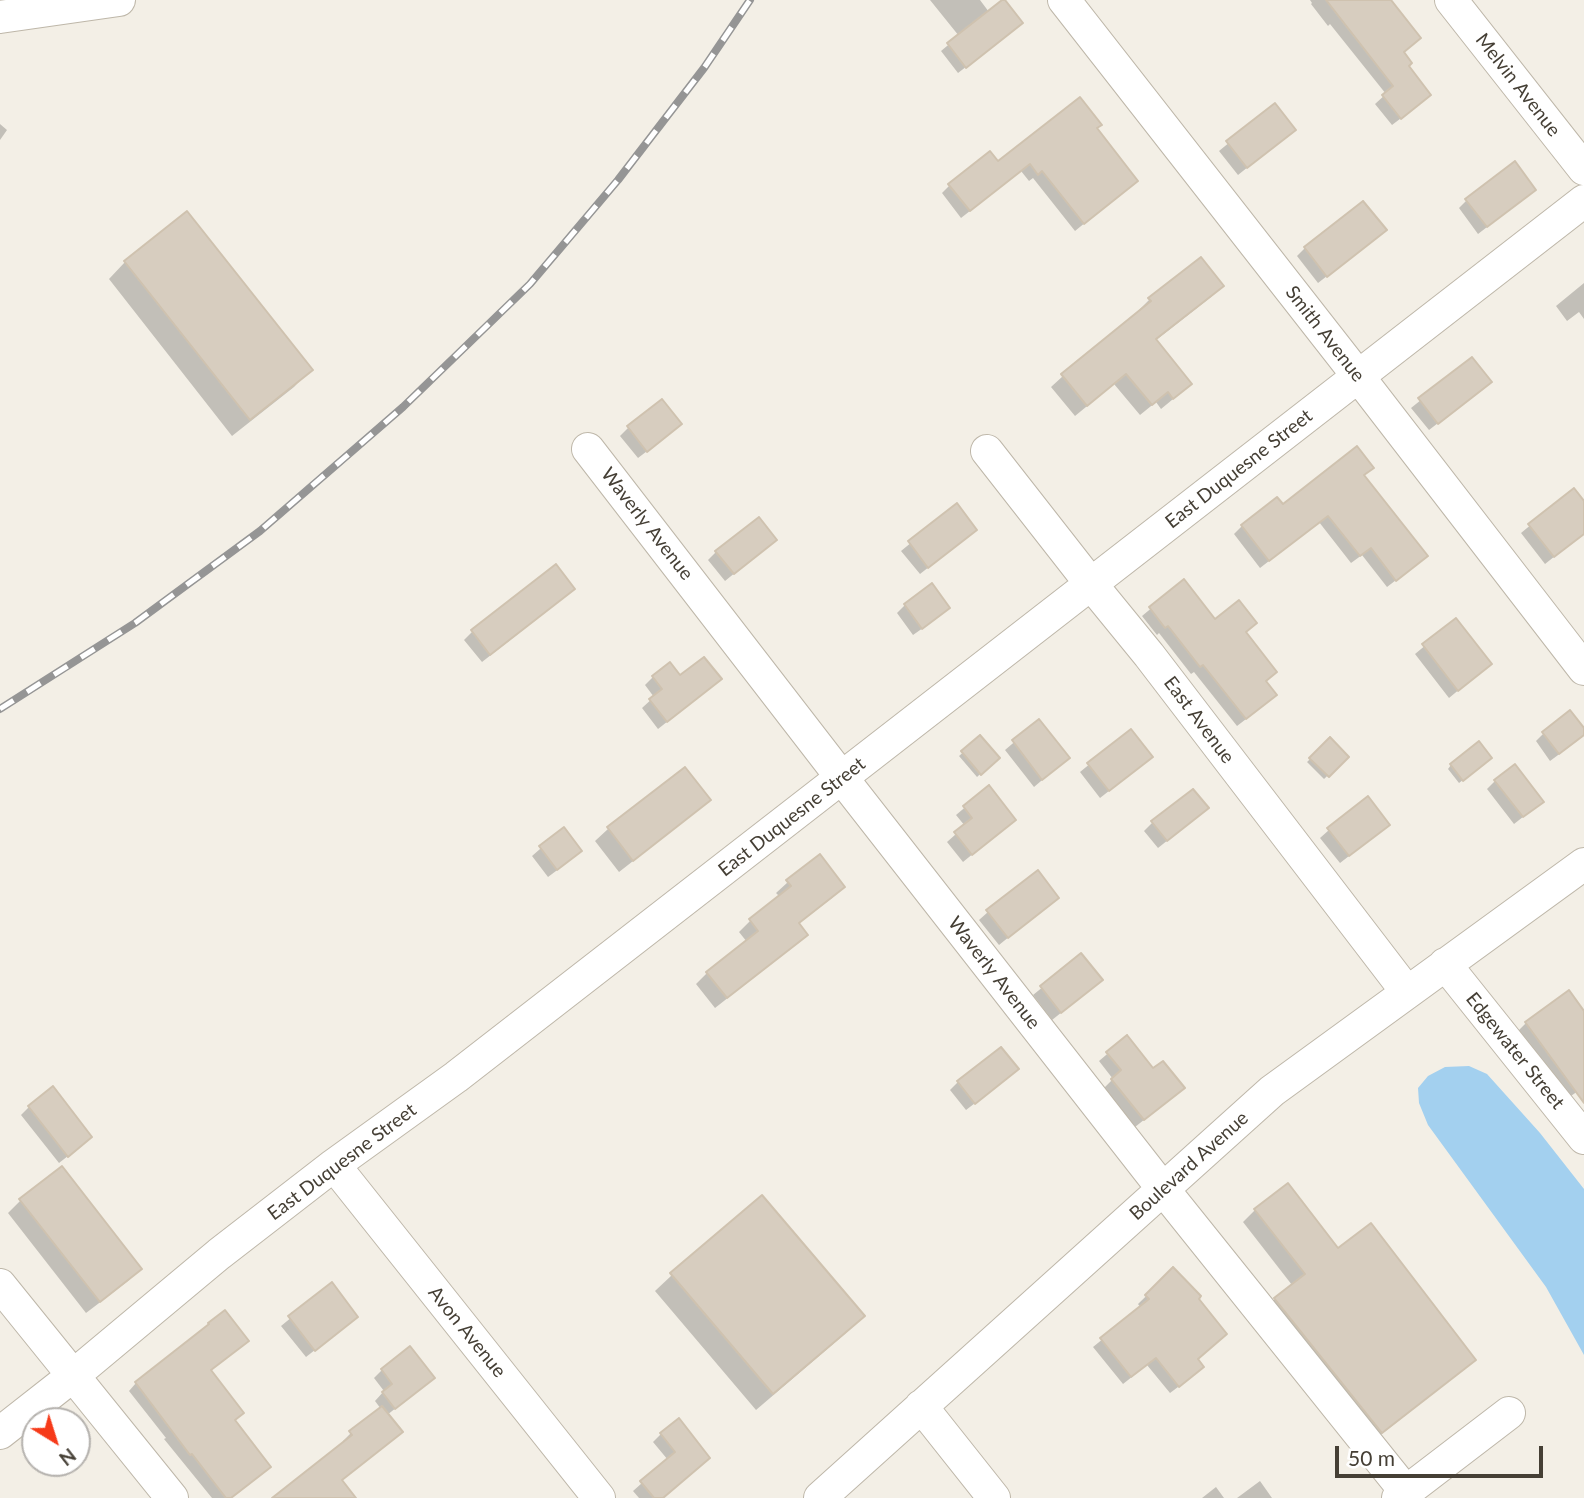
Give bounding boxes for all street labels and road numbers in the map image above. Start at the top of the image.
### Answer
street label: Melvin Avenue [1471,29,1565,141]
street label: Smith Avenue [1280,281,1370,387]
street label: East Duquesne Street [1161,405,1317,533]
street label: Waverly Avenue [596,463,698,585]
street label: East Avenue [1159,672,1239,768]
street label: East Duquesne Street [714,753,870,881]
street label: Waverly Avenue [943,912,1045,1034]
street label: Edgewater Street [1461,988,1569,1114]
street label: East Duquesne Street [263,1099,421,1225]
street label: Boulevard Avenue [1125,1107,1253,1225]
street label: Avon Avenue [423,1282,511,1382]

